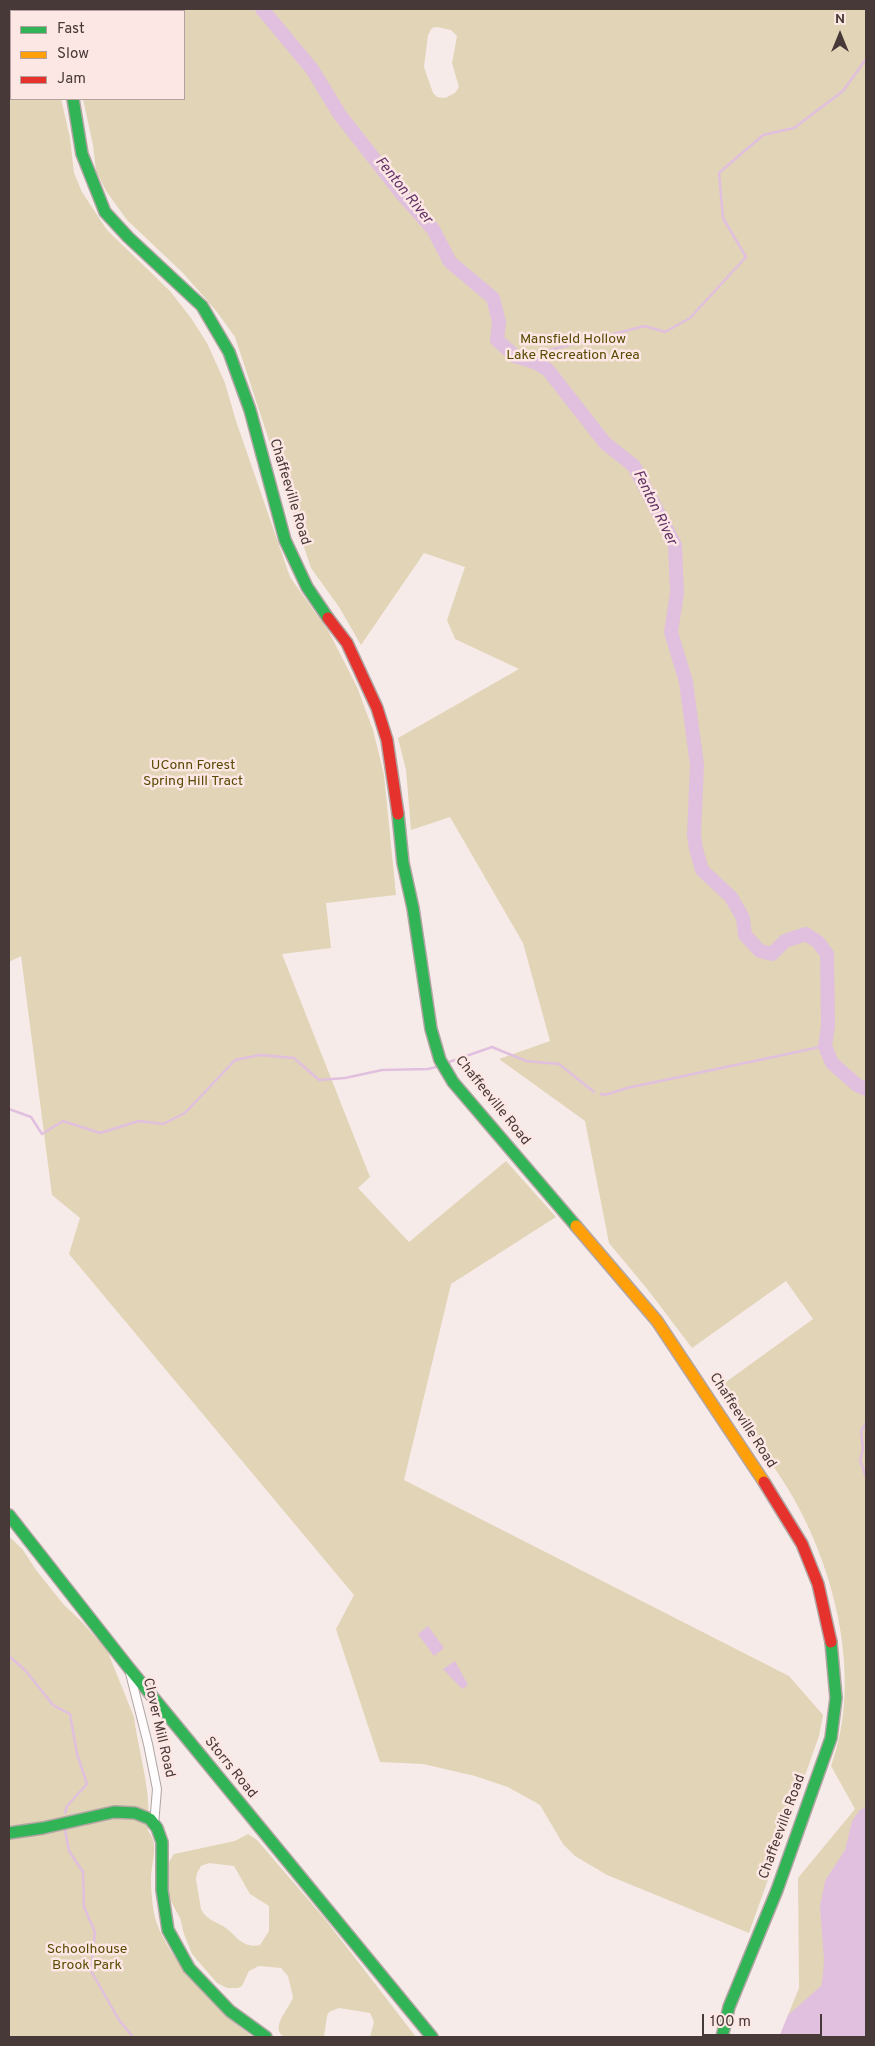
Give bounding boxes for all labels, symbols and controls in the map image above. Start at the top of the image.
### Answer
legend [10,10,185,100]
north arrow [815,10,865,60]
text: N [835,11,845,28]
text: Fast [57,20,85,39]
text: Slow [57,45,89,64]
text: Jam [57,70,86,89]
water label: Fenton River [370,154,436,228]
park label: Mansfield Hollow Lake Recreation Area [506,332,640,364]
street label: Chaffeeville Road [265,437,313,547]
water label: Fenton River [628,468,680,548]
park label: UConn Forest Spring Hill Tract [143,758,243,790]
street label: Chaffeeville Road [451,1053,533,1149]
street label: Chaffeeville Road [705,1370,779,1472]
street label: Clover Mill Road [138,1677,178,1779]
street label: Storrs Road [200,1734,260,1802]
street label: Chaffeeville Road [756,1772,810,1882]
park label: Schoolhouse Brook Park [47,1942,127,1974]
scale bar [705,2004,825,2036]
text: 100 m [710,2013,751,2032]

